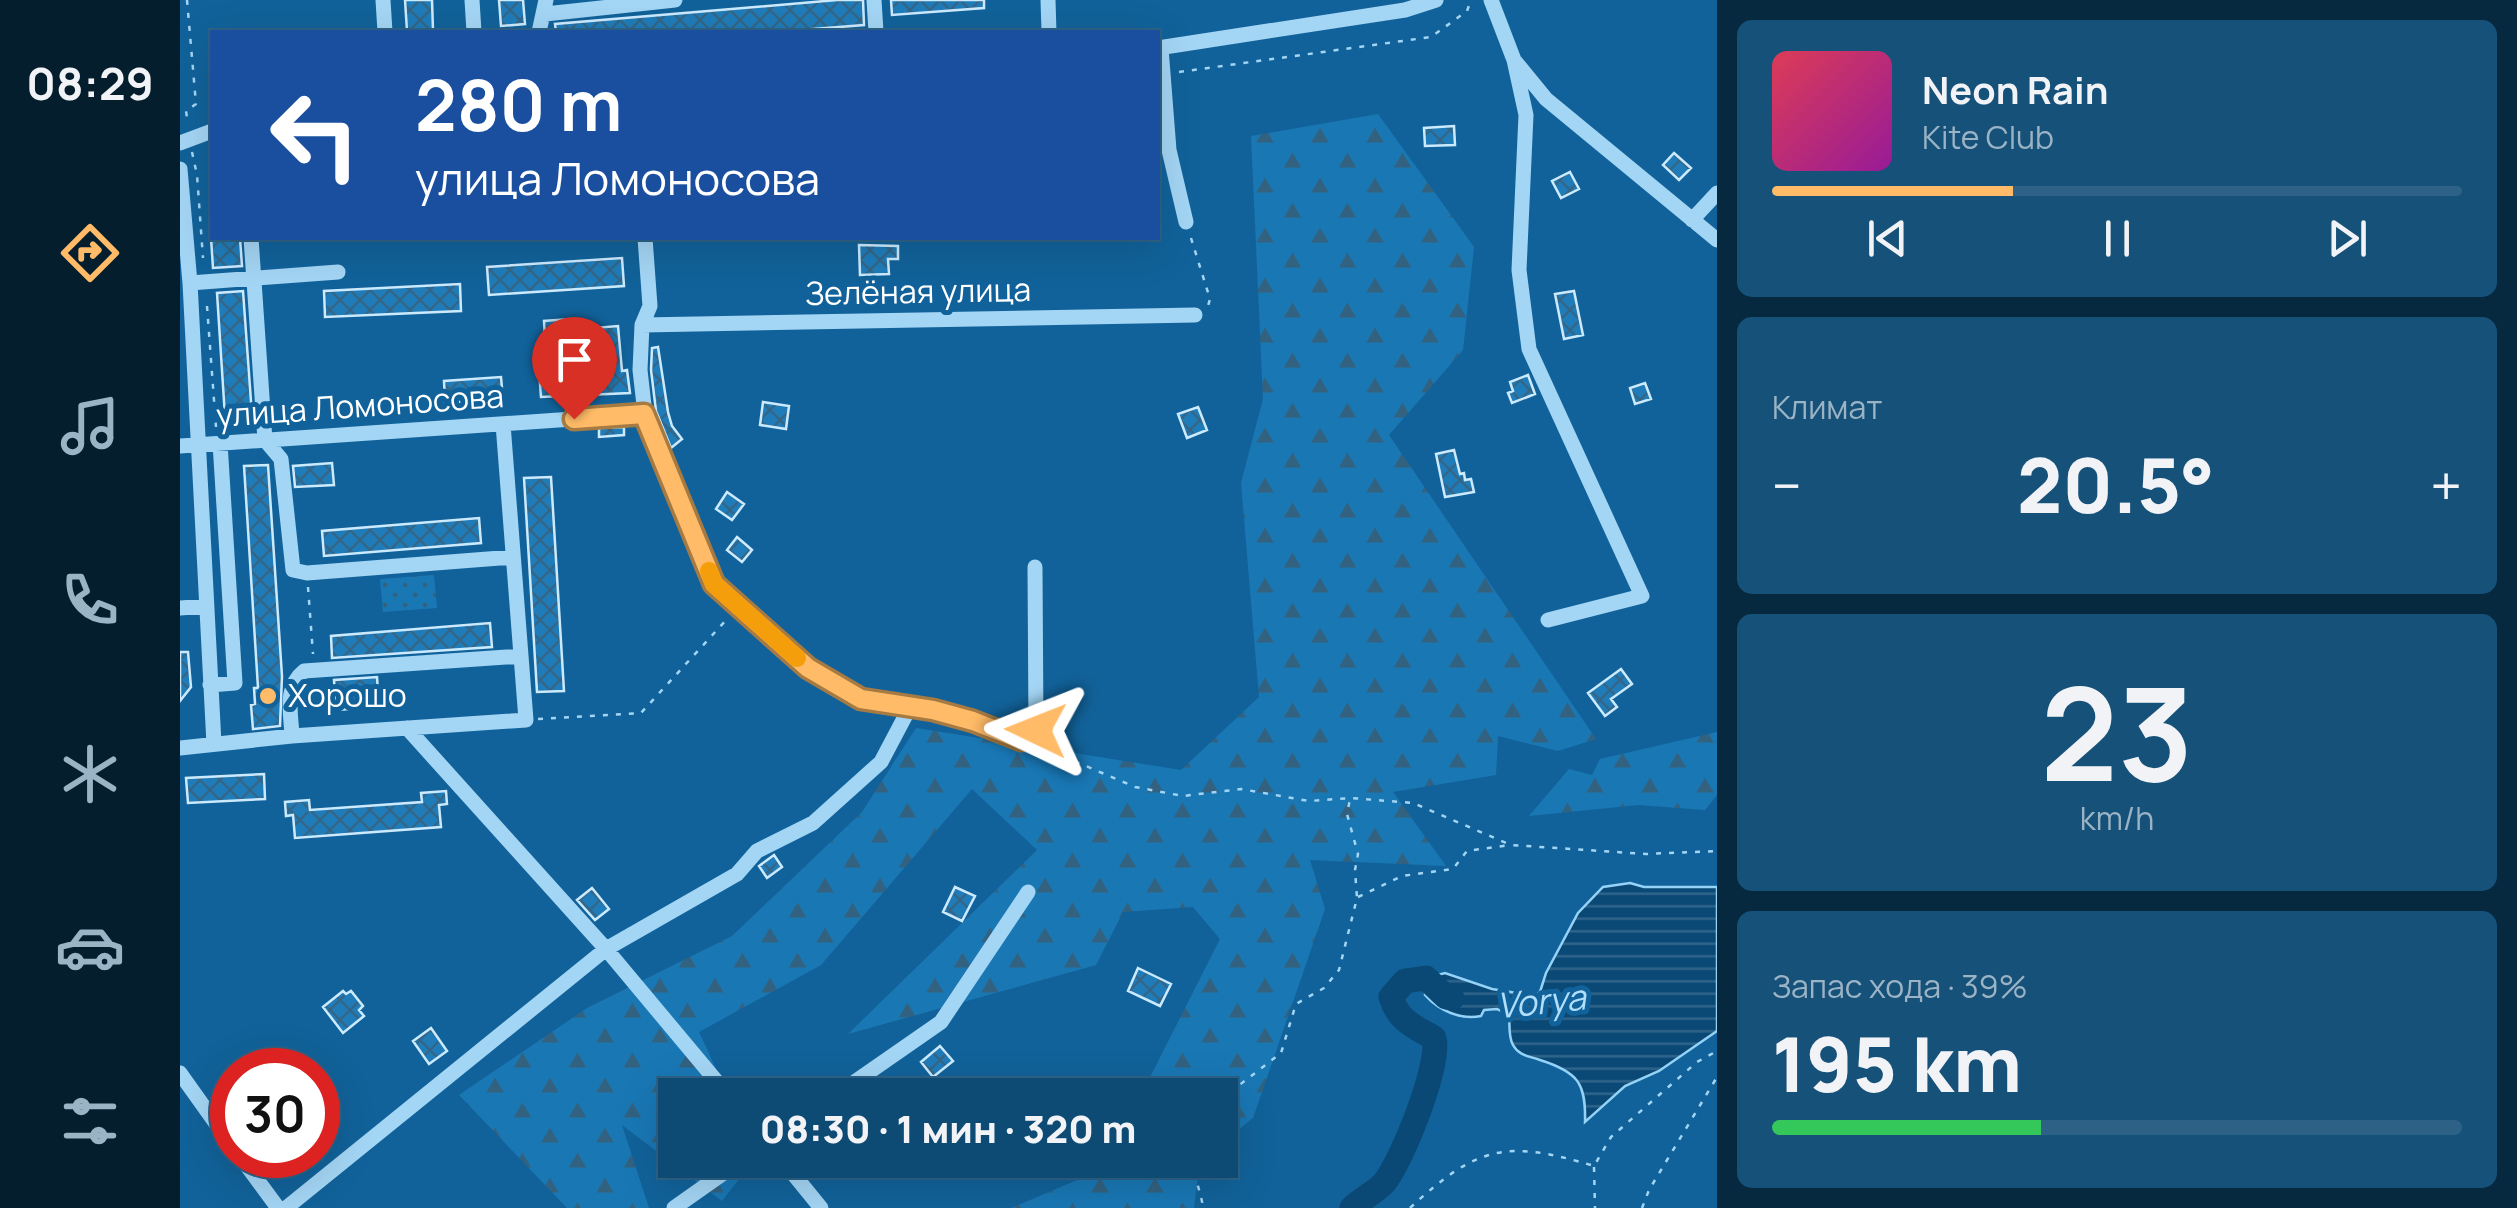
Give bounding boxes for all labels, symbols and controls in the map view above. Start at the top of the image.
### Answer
text: 08:29 [26,52,154,114]
text: 280 m [415,56,623,152]
text: Neon Rain [1922,63,2108,115]
icon: left [250,70,380,200]
text: Kite Club [1922,115,2054,159]
text: улица Ломоносова [415,147,820,209]
icon: previous [1860,211,1915,266]
icon: pause [2090,211,2145,266]
icon: next [2320,211,2375,266]
icon: directions [55,218,125,288]
street label: Зелёная улица [805,267,1031,315]
pin [532,317,617,420]
icon: arrive [547,332,602,387]
street label: улица Ломоносова [215,373,505,437]
text: Климат [1772,385,1882,429]
icon: music [55,391,125,461]
text: 20.5° [2017,433,2215,536]
text: − [1772,447,1802,523]
text: + [2430,447,2462,523]
icon: phone [55,565,125,635]
text: 23 [2040,642,2194,820]
place label: Хорошо [288,673,407,717]
position arrow [984,678,1088,782]
marker: Хорошо [257,685,279,707]
icon: climate [55,739,125,809]
text: km/h [2080,796,2154,840]
icon: car [55,912,125,982]
text: Запас хода · 39% [1772,964,2028,1008]
water label: Vorya [1494,972,1589,1030]
text: 195 km [1772,1012,2022,1115]
speed limit sign: 30 [210,1048,340,1178]
icon: filters [55,1086,125,1156]
text: 08:30 · 1 мин · 320 m [760,1102,1136,1154]

